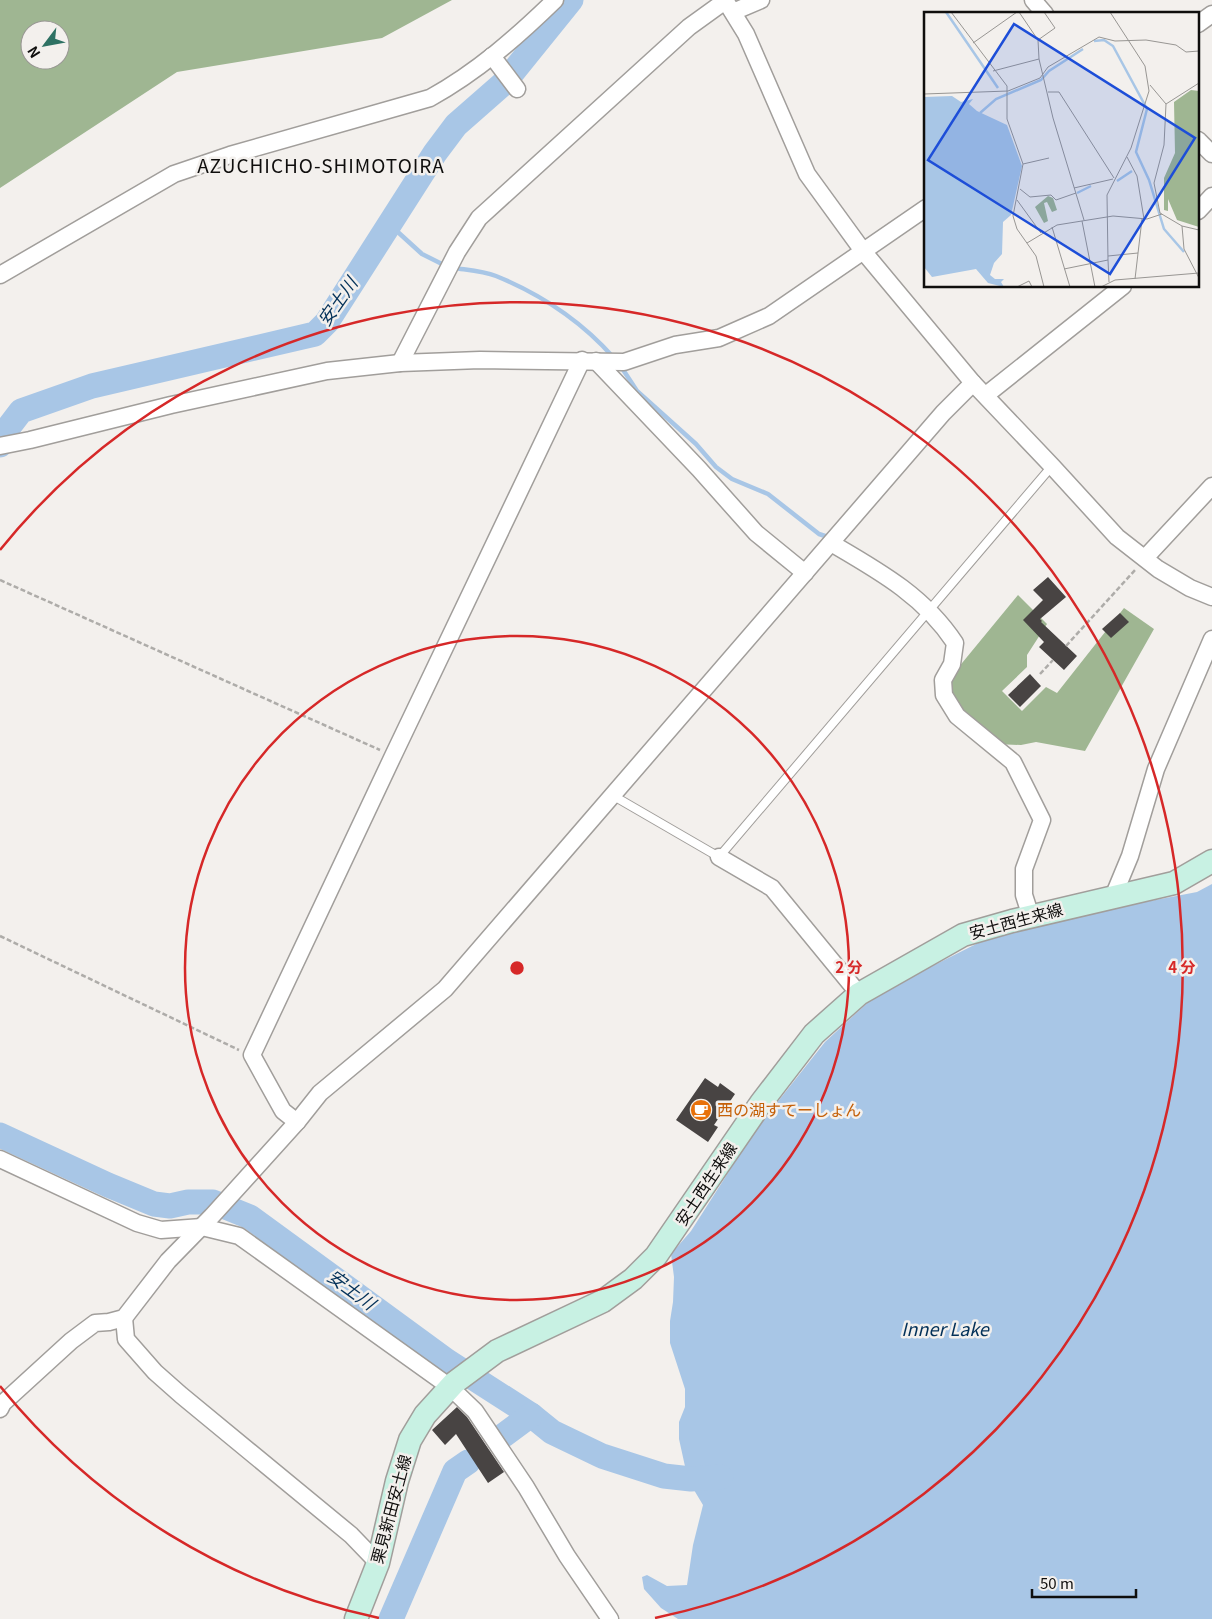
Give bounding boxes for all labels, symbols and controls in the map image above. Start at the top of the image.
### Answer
inset map [924,12,1200,288]
north arrow [20,20,70,70]
text: N [22,43,44,62]
district label: AZUCHICHO-SHIMOTOIRA [197,151,445,178]
water label: 安土川 [310,270,364,330]
street label: 安土西生来線 [966,896,1065,944]
text: 2 分 [835,956,863,977]
text: 4 分 [1168,956,1196,977]
centre of rings [508,959,526,977]
place label: 西の湖すてーしょん [717,1097,861,1121]
cafe icon: 西の湖すてーしょん [689,1098,713,1122]
street label: 安土西生来線 [668,1137,742,1230]
water label: 安土川 [323,1262,383,1316]
water label: Inner Lake [901,1315,990,1341]
street label: 栗見新田安土線 [364,1452,416,1566]
scale bar [1032,1566,1136,1598]
text: 50 m [1040,1572,1074,1593]

